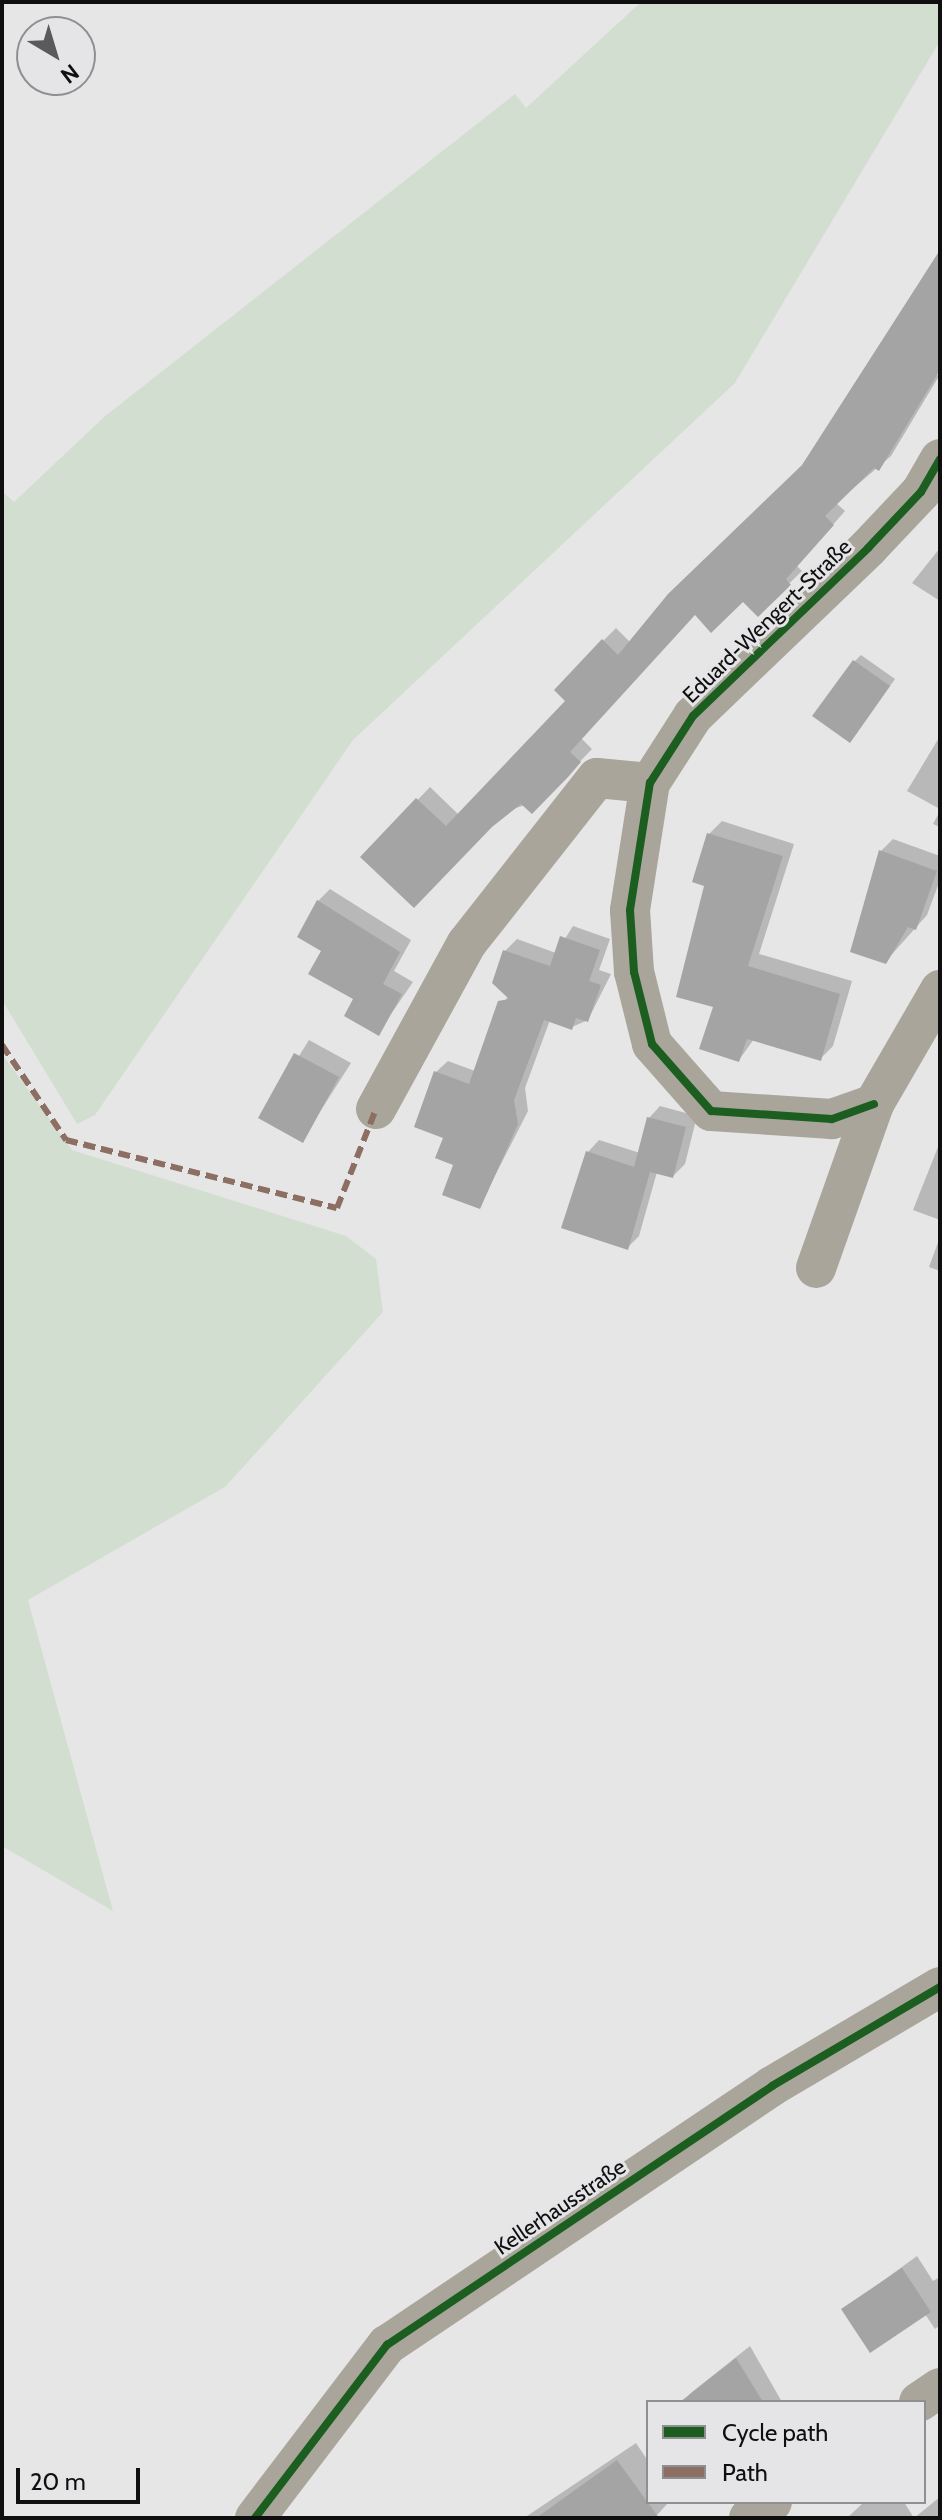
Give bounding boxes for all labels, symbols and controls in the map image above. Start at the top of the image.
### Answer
north arrow [16,16,96,96]
text: N [55,58,84,89]
street label: Eduard-Wengert-Straße [677,534,857,708]
street label: Kellerhausstraße [489,2153,631,2261]
legend [646,2400,926,2504]
text: Cycle path [722,2418,828,2447]
scale bar [20,2452,144,2502]
text: Path [722,2458,768,2487]
text: 20 m [30,2467,86,2496]

